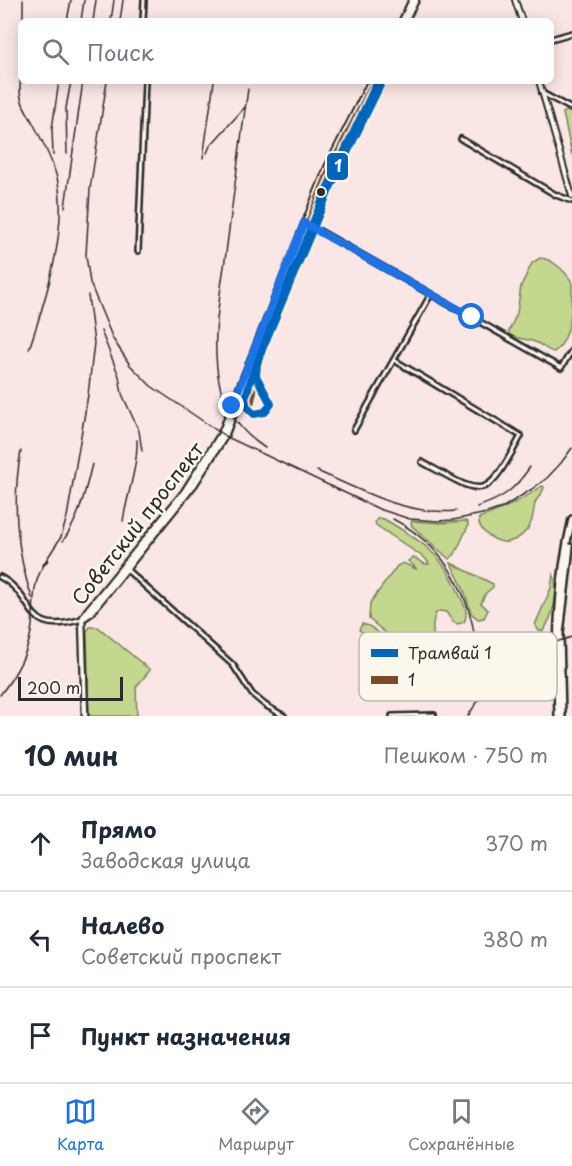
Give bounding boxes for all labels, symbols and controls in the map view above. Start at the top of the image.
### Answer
search box [18,18,554,84]
icon: search [39,35,72,68]
text: Поиск [87,35,154,68]
line badge: 1 [326,152,349,181]
text: 1 [334,153,342,177]
unlabelled marker [315,186,327,198]
route start [458,303,484,329]
route end [218,392,244,418]
street label: Советский проспект [64,435,211,611]
legend [359,632,557,701]
text: Трамвай 1 [408,640,492,664]
text: 1 [408,667,415,691]
scale bar [18,674,123,702]
text: 200 m [27,675,80,699]
text: 10 мин [24,736,119,775]
text: Пешком · 750 m [384,740,548,770]
text: Прямо [81,812,156,845]
icon: ahead [24,827,57,860]
text: 370 m [485,828,548,858]
text: Заводская улица [81,845,250,875]
text: Налево [81,908,164,941]
icon: left [24,923,57,956]
text: 380 m [482,924,548,954]
text: Советский проспект [81,941,281,971]
icon: arrive [24,1019,57,1052]
text: Пункт назначения [81,1019,291,1052]
tab: Карта [57,1095,104,1155]
tab: Маршрут [218,1095,294,1155]
tab: Сохранённые [408,1095,515,1155]

